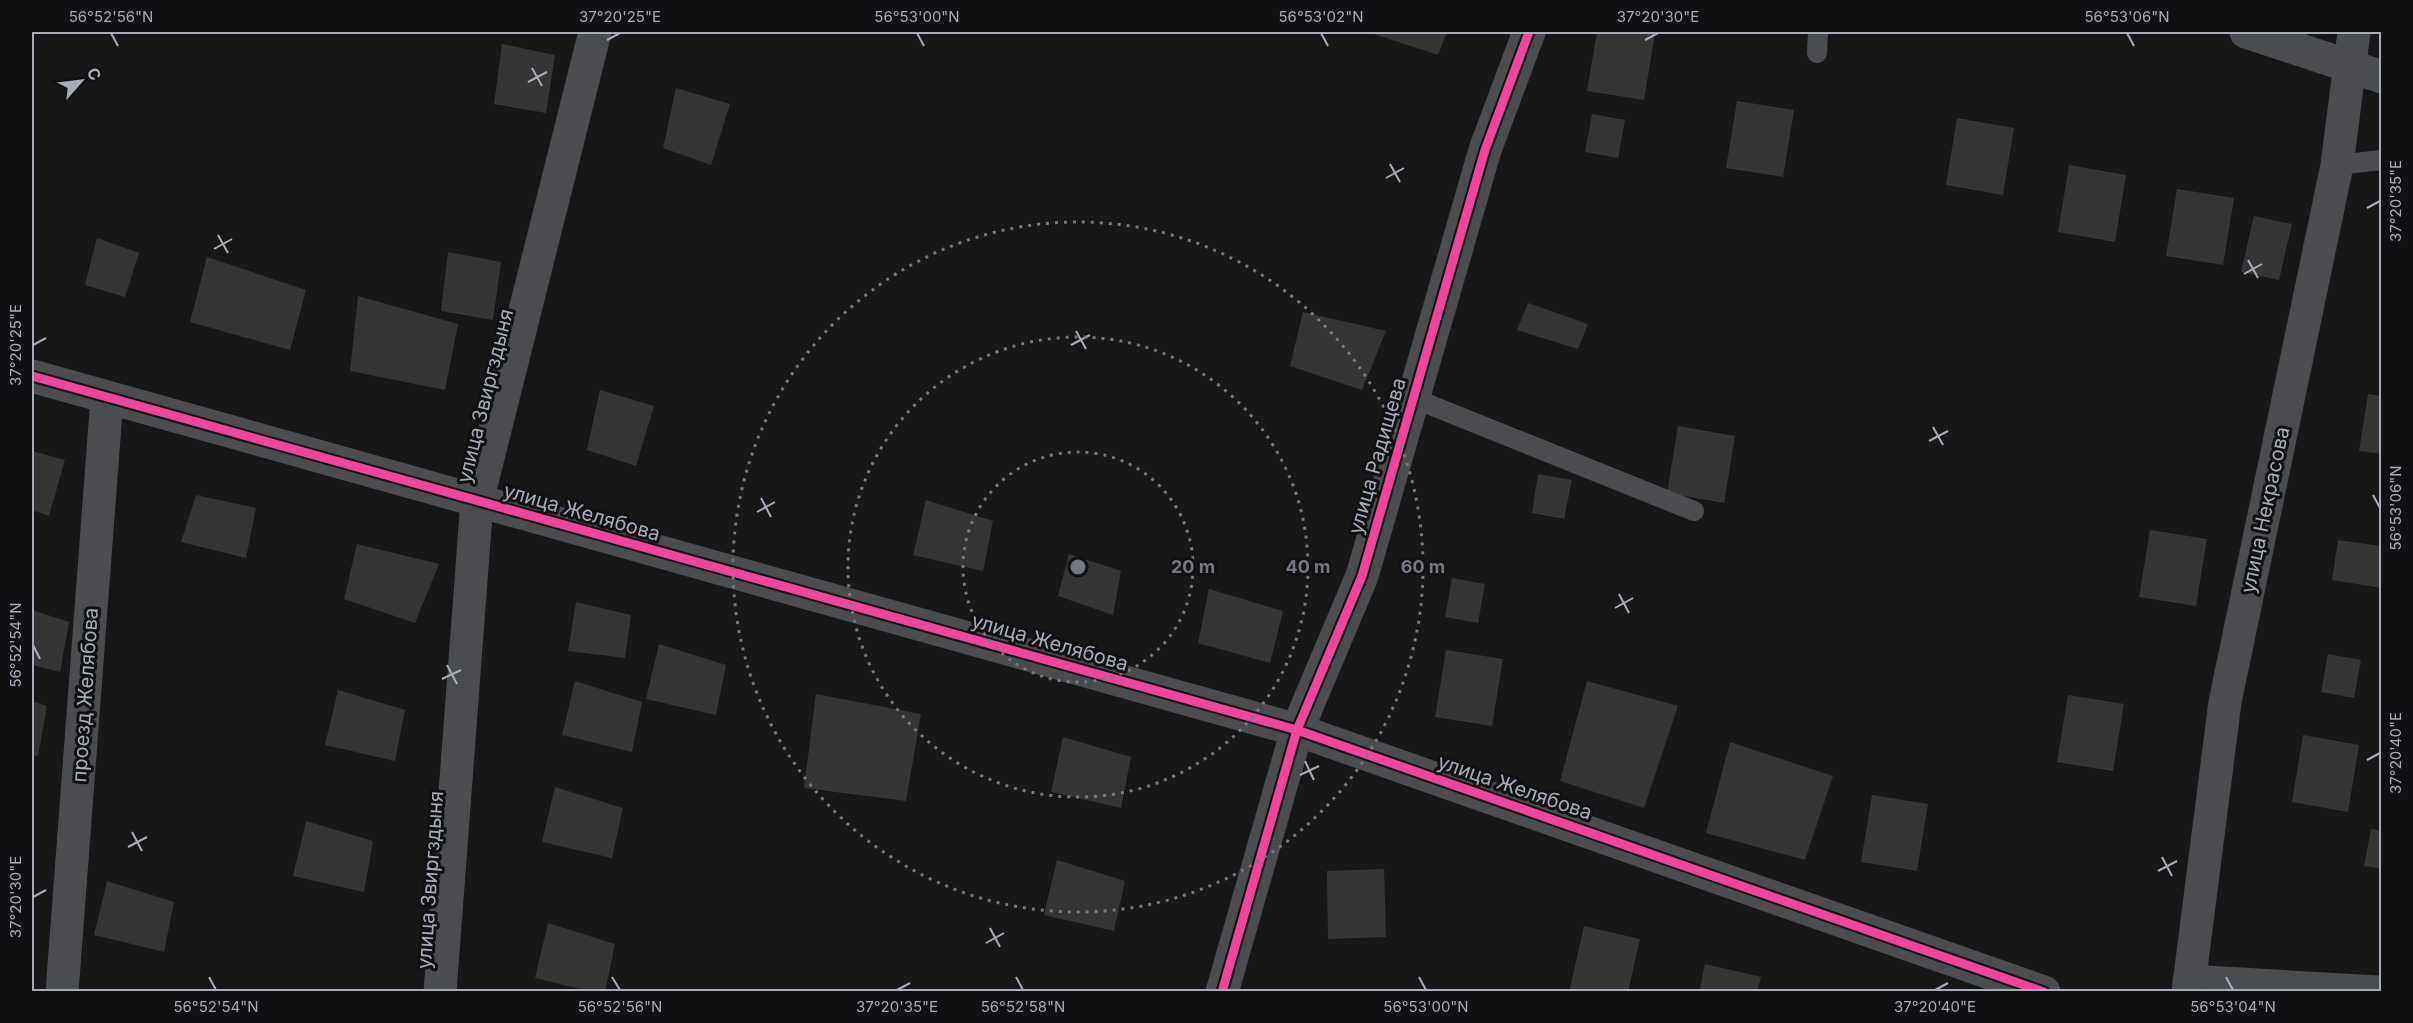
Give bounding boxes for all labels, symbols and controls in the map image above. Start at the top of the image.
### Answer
text: 56°52'56"N [69,7,153,26]
text: 37°20'25"E [579,7,661,26]
text: 56°53'00"N [874,7,960,26]
text: 56°53'02"N [1278,7,1364,26]
text: 37°20'30"E [1617,7,1699,26]
text: 56°53'06"N [2084,7,2170,26]
north arrow [51,51,111,111]
text: С [83,64,106,84]
text: 37°20'35"E [2386,160,2405,242]
text: 37°20'25"E [6,304,25,386]
street label: улица Звиргздыня [452,306,518,486]
street label: улица Радищева [1343,375,1411,537]
street label: улица Некрасова [2236,425,2294,595]
text: 56°53'06"N [2386,465,2405,551]
street label: улица Желябова [501,478,663,546]
text: 20 m [1171,556,1215,577]
text: 40 m [1286,556,1331,577]
text: 60 m [1401,556,1445,577]
centre of rings [1068,557,1088,577]
text: 56°52'54"N [6,602,25,688]
street label: проезд Желябова [67,607,103,783]
street label: улица Желябова [969,608,1131,676]
text: 37°20'40"E [2386,712,2405,794]
street label: улица Желябова [1435,749,1595,825]
street label: улица Звиргздыня [412,790,448,970]
text: 37°20'30"E [6,856,25,938]
text: 56°52'54"N [173,997,259,1016]
text: 56°52'56"N [578,997,662,1016]
text: 37°20'35"E [856,997,938,1016]
text: 56°52'58"N [981,997,1065,1016]
text: 56°53'00"N [1383,997,1469,1016]
text: 37°20'40"E [1894,997,1976,1016]
text: 56°53'04"N [2190,997,2276,1016]

